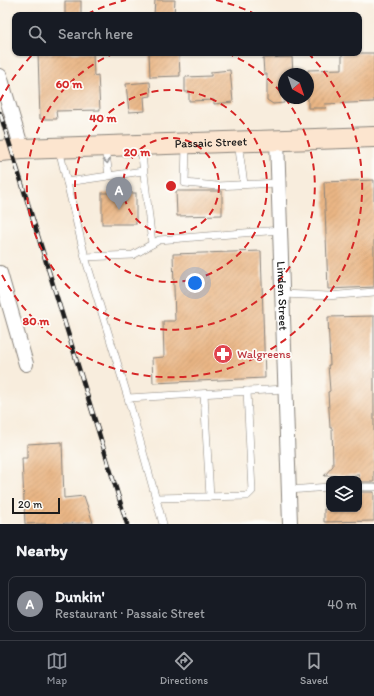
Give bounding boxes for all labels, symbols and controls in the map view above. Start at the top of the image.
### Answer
search box [12,12,362,56]
icon: search [26,23,48,45]
text: Search here [58,25,133,43]
north arrow [278,68,314,104]
text: 60 m [56,77,83,91]
text: 40 m [89,111,118,125]
street label: Passaic Street [174,134,248,151]
text: 20 m [124,145,151,159]
one-way arrow [102,157,111,164]
pin: A [106,177,132,210]
centre of rings [164,179,178,193]
street label: Linden Street [274,261,290,331]
your location [185,273,205,293]
text: 80 m [23,314,50,328]
pharmacy icon: Walgreens [212,343,234,365]
place label: Walgreens [237,347,291,361]
map controls [326,476,362,512]
button: layers [326,476,362,512]
scale bar [12,496,60,515]
text: 20 m [18,498,42,511]
text: Nearby [16,540,68,560]
text: Dunkin' [55,588,105,606]
text: A [26,597,34,612]
text: 40 m [327,597,357,612]
text: Restaurant · Passaic Street [55,606,205,621]
tab: Map [46,650,68,687]
tab: Directions [160,650,208,687]
tab: Saved [300,650,328,687]

